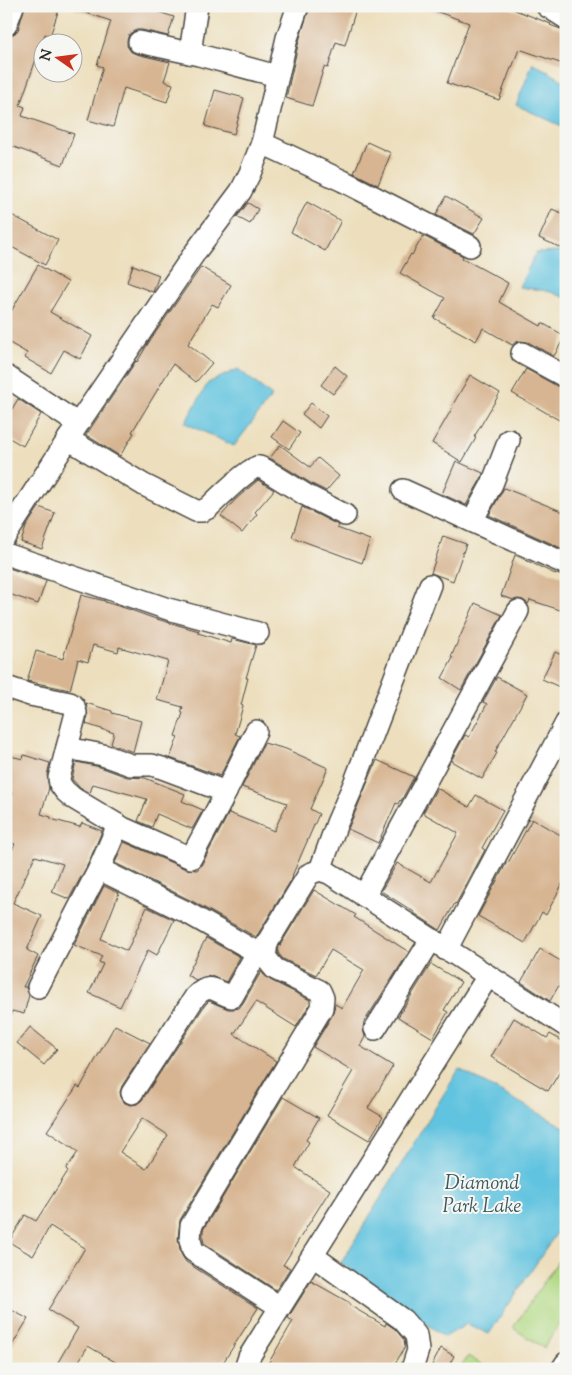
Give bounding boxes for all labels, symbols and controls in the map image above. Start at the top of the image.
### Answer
north arrow [32,32,82,82]
text: N [36,47,58,63]
water label: Diamond Park Lake [443,1170,521,1222]

